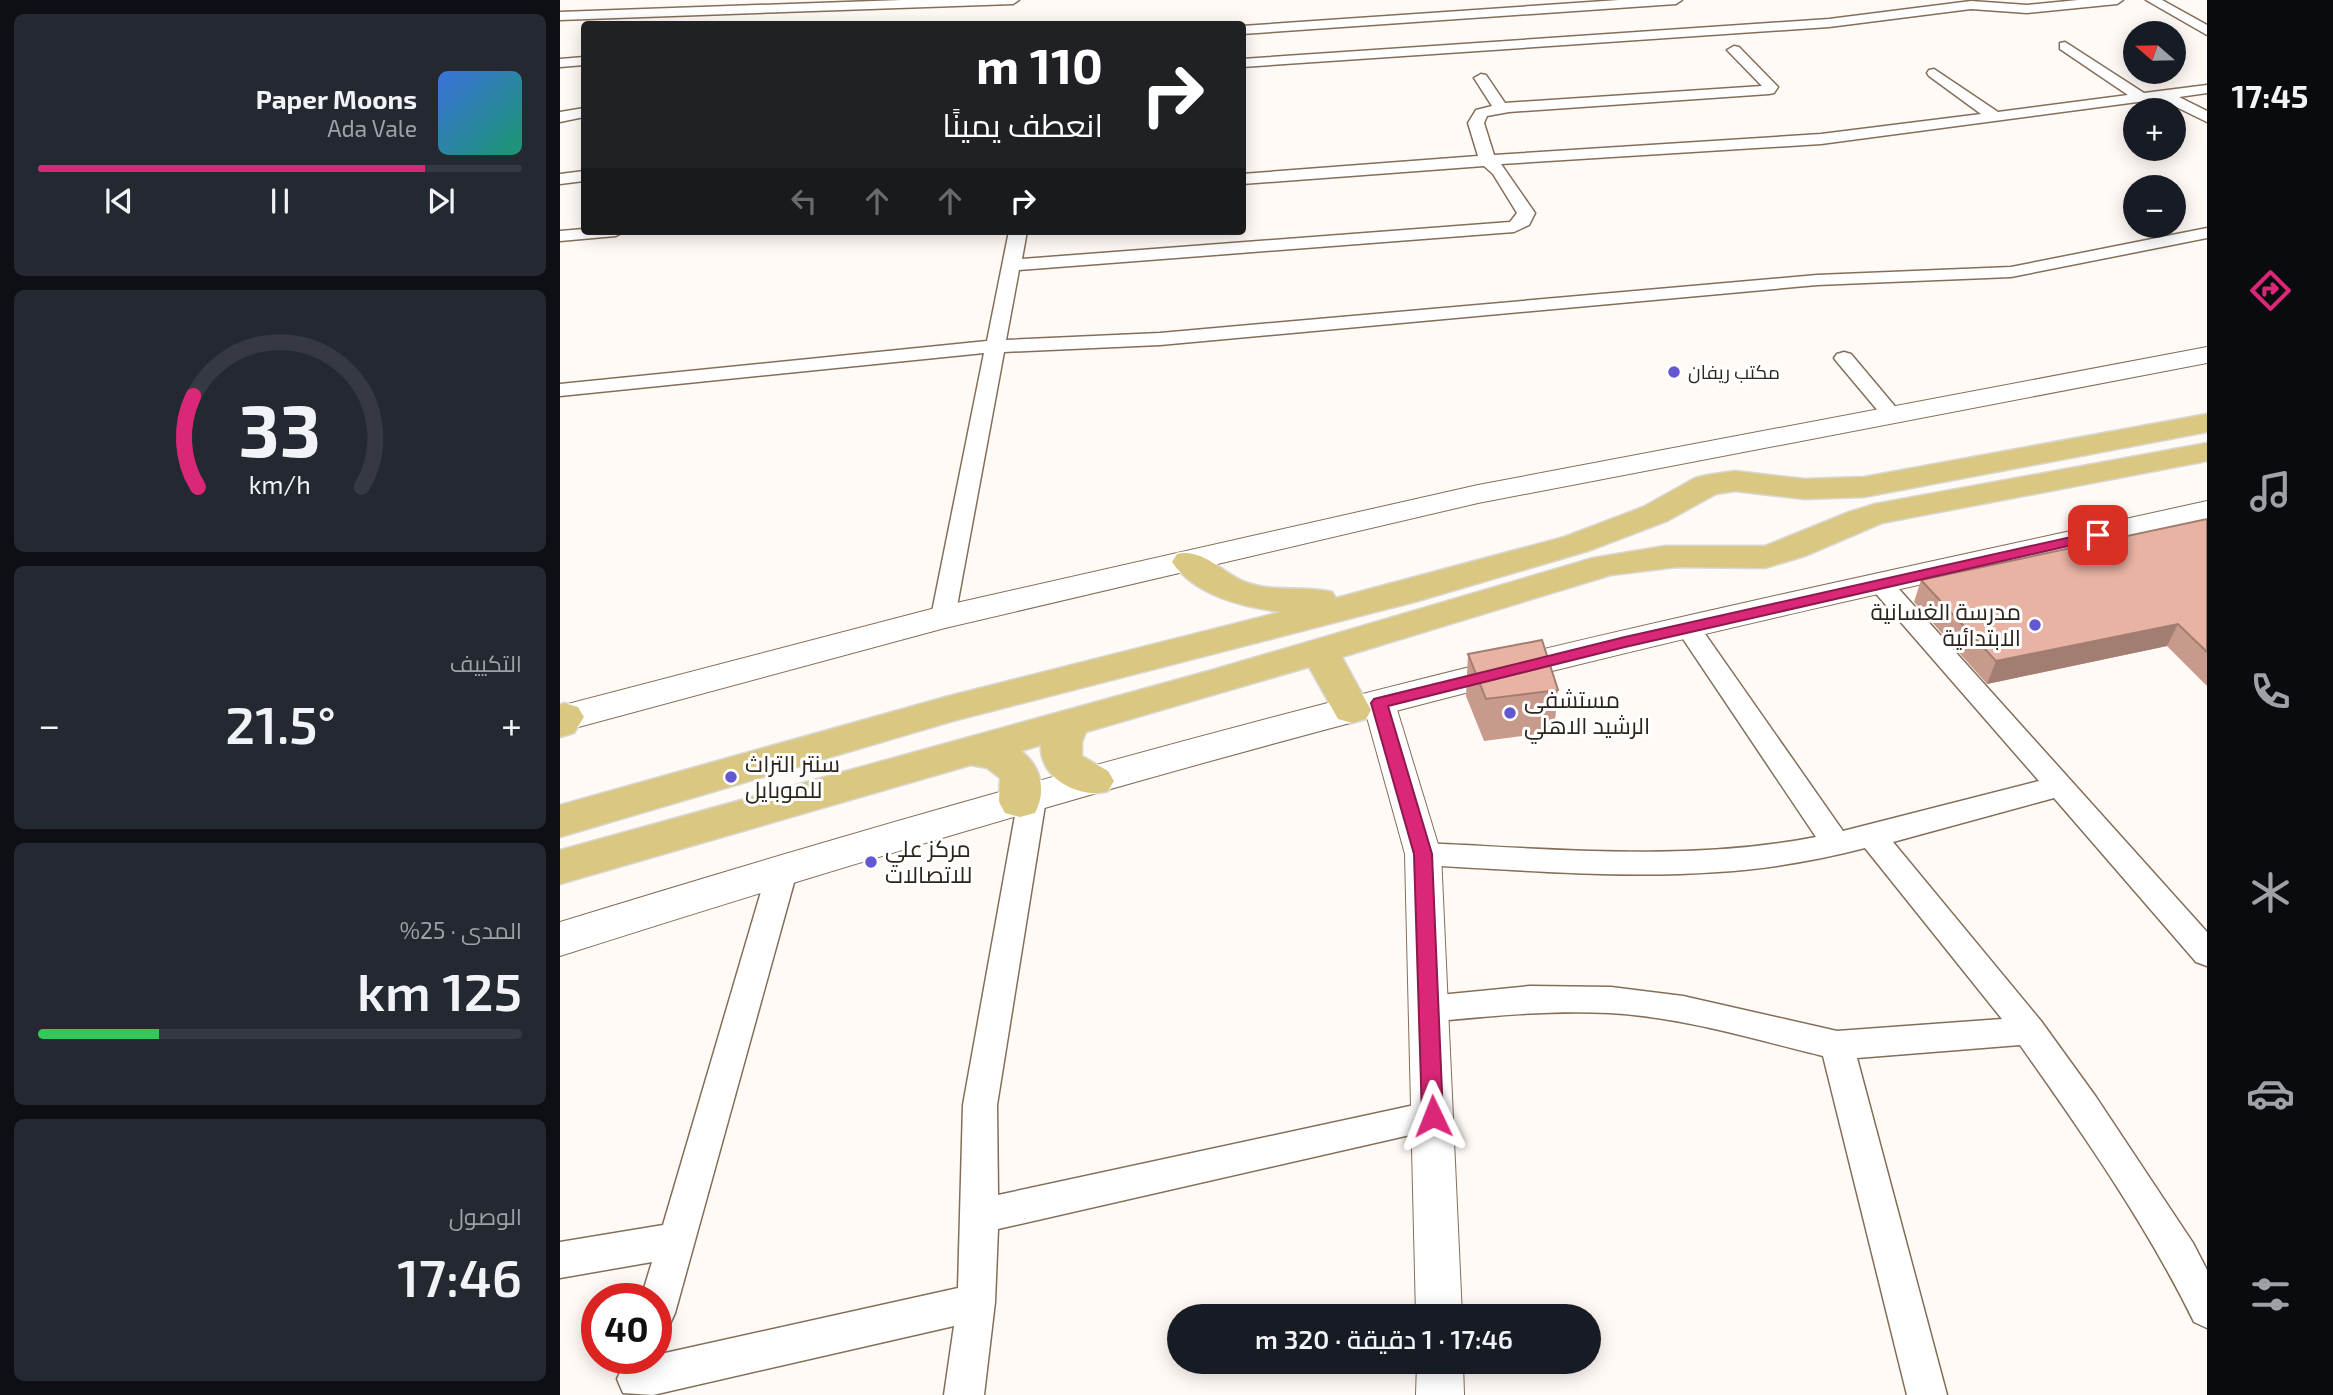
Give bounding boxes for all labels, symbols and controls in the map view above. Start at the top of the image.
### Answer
north arrow [2123,21,2186,84]
map controls [2123,21,2186,238]
text: 110 m [976,35,1103,94]
icon: right [1127,49,1218,140]
text: 17:45 [2232,76,2309,114]
text: Paper Moons [256,83,417,114]
button: + [2123,98,2186,161]
text: انعطف يمينًا [942,105,1103,143]
text: Ada Vale [327,114,417,142]
button: − [2123,175,2186,238]
icon: previous [100,182,138,220]
icon: pause [261,182,299,220]
icon: next [422,182,460,220]
icon: left [785,182,823,220]
icon: ahead [858,182,896,220]
icon: ahead [931,182,969,220]
icon: right [1004,182,1042,220]
icon: directions [2246,266,2295,315]
place label: مكتب ريفان [1688,360,1780,384]
marker: مكتب ريفان [1666,364,1682,380]
text: 33 [239,385,321,473]
icon: music [2246,467,2295,516]
text: km/h [249,469,311,499]
pin [2068,505,2128,565]
icon: arrive [2079,516,2117,554]
place label: مدرسة الغسانية الابتدائية [1871,597,2021,651]
marker: مدرسة الغسانية الابتدائية [2027,617,2043,633]
text: التكييف [450,649,522,677]
icon: phone [2246,667,2295,716]
place label: مستشفى الرشيد الاهلي [1524,685,1650,744]
text: 21.5° [225,692,336,754]
text: − [38,701,60,747]
text: + [501,701,522,747]
marker: مستشفى الرشيد الاهلي [1502,705,1518,721]
place label: سنتر التراث للموبايل [745,749,840,804]
marker: سنتر التراث للموبايل [723,769,739,785]
place label: مركز علي للاتصالات [885,834,972,888]
marker: مركز علي للاتصالات [863,854,879,870]
icon: climate [2246,868,2295,917]
text: المدى · 25% [400,916,522,944]
text: 125 km [357,959,522,1021]
icon: car [2246,1069,2295,1118]
position arrow [1396,1079,1470,1153]
text: الوصول [449,1202,522,1230]
text: 17:46 [397,1245,522,1307]
icon: filters [2246,1270,2295,1319]
speed limit sign: 40 [581,1283,672,1374]
text: 17:46 · 1 دقيقة · 320 m [1255,1323,1513,1354]

